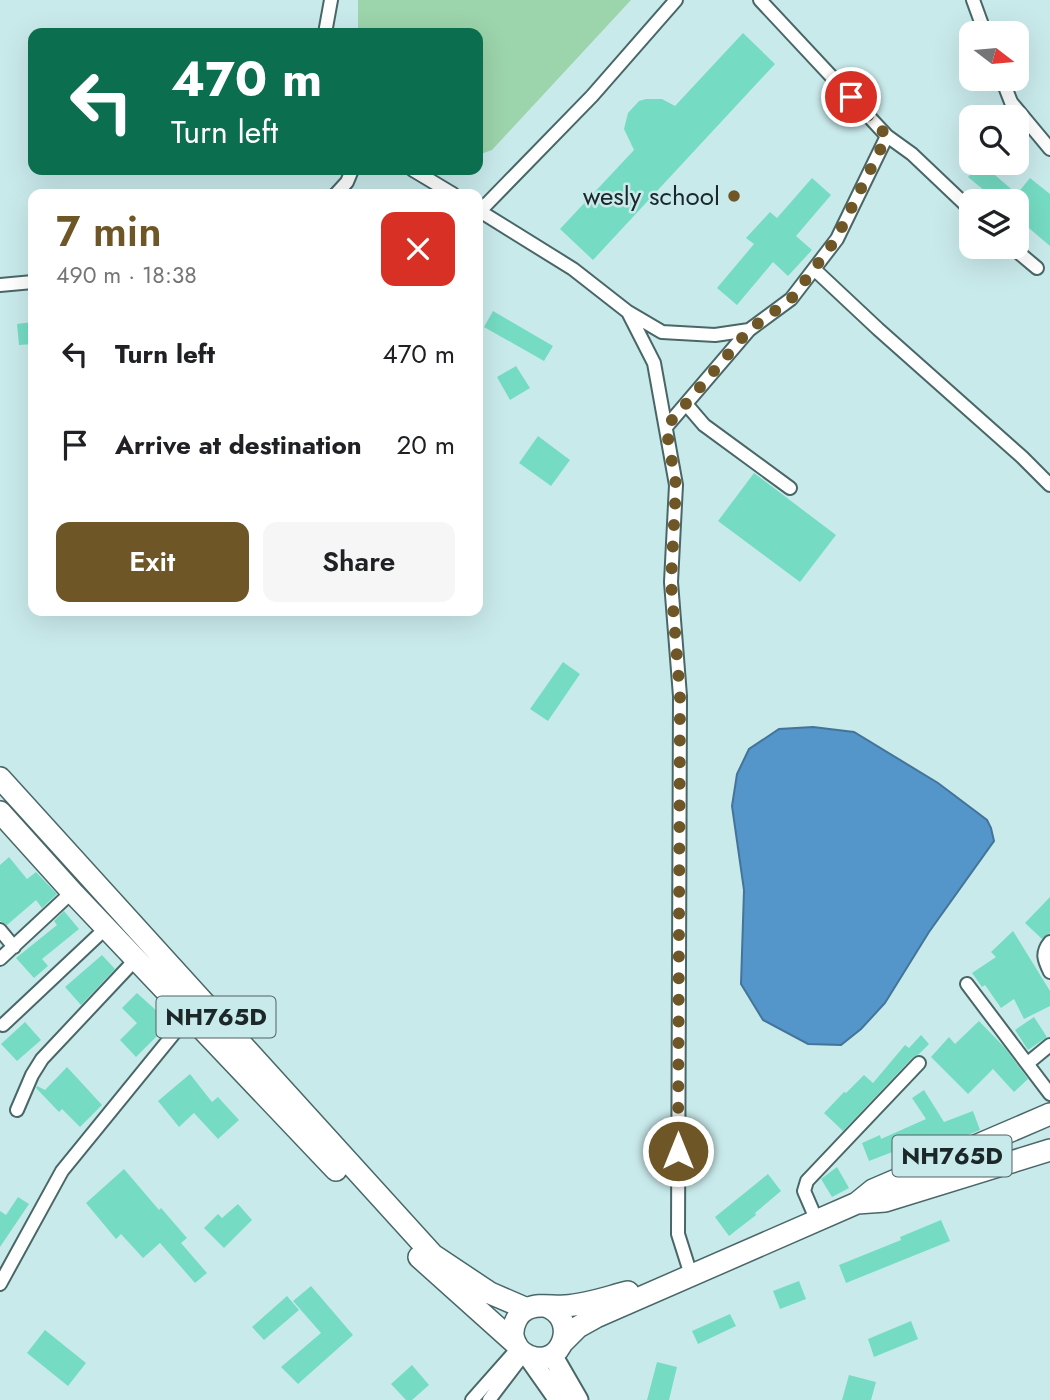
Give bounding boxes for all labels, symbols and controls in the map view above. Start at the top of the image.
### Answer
north arrow [959,21,1029,91]
map controls [959,21,1029,259]
text: 470 m [171,44,322,114]
icon: left [56,56,147,147]
pin [821,67,881,127]
icon: arrive [832,78,870,116]
button: search [959,105,1029,175]
text: Turn left [171,109,278,155]
place label: wesly school [583,177,720,215]
marker: wesly school [726,188,742,204]
button: layers [959,189,1029,259]
text: 7 min [56,201,162,262]
button: close [381,212,455,286]
text: 490 m · 18:38 [56,258,197,292]
icon: left [56,335,94,373]
text: Turn left [115,335,215,373]
text: 470 m [383,335,455,373]
icon: arrive [56,426,94,464]
text: Arrive at destination [115,426,362,464]
text: 20 m [397,426,455,464]
button: Exit [56,522,249,602]
button: Share [263,522,455,602]
road number: NH765D [156,996,276,1037]
position arrow [641,1114,715,1188]
road number: NH765D [892,1136,1012,1176]

